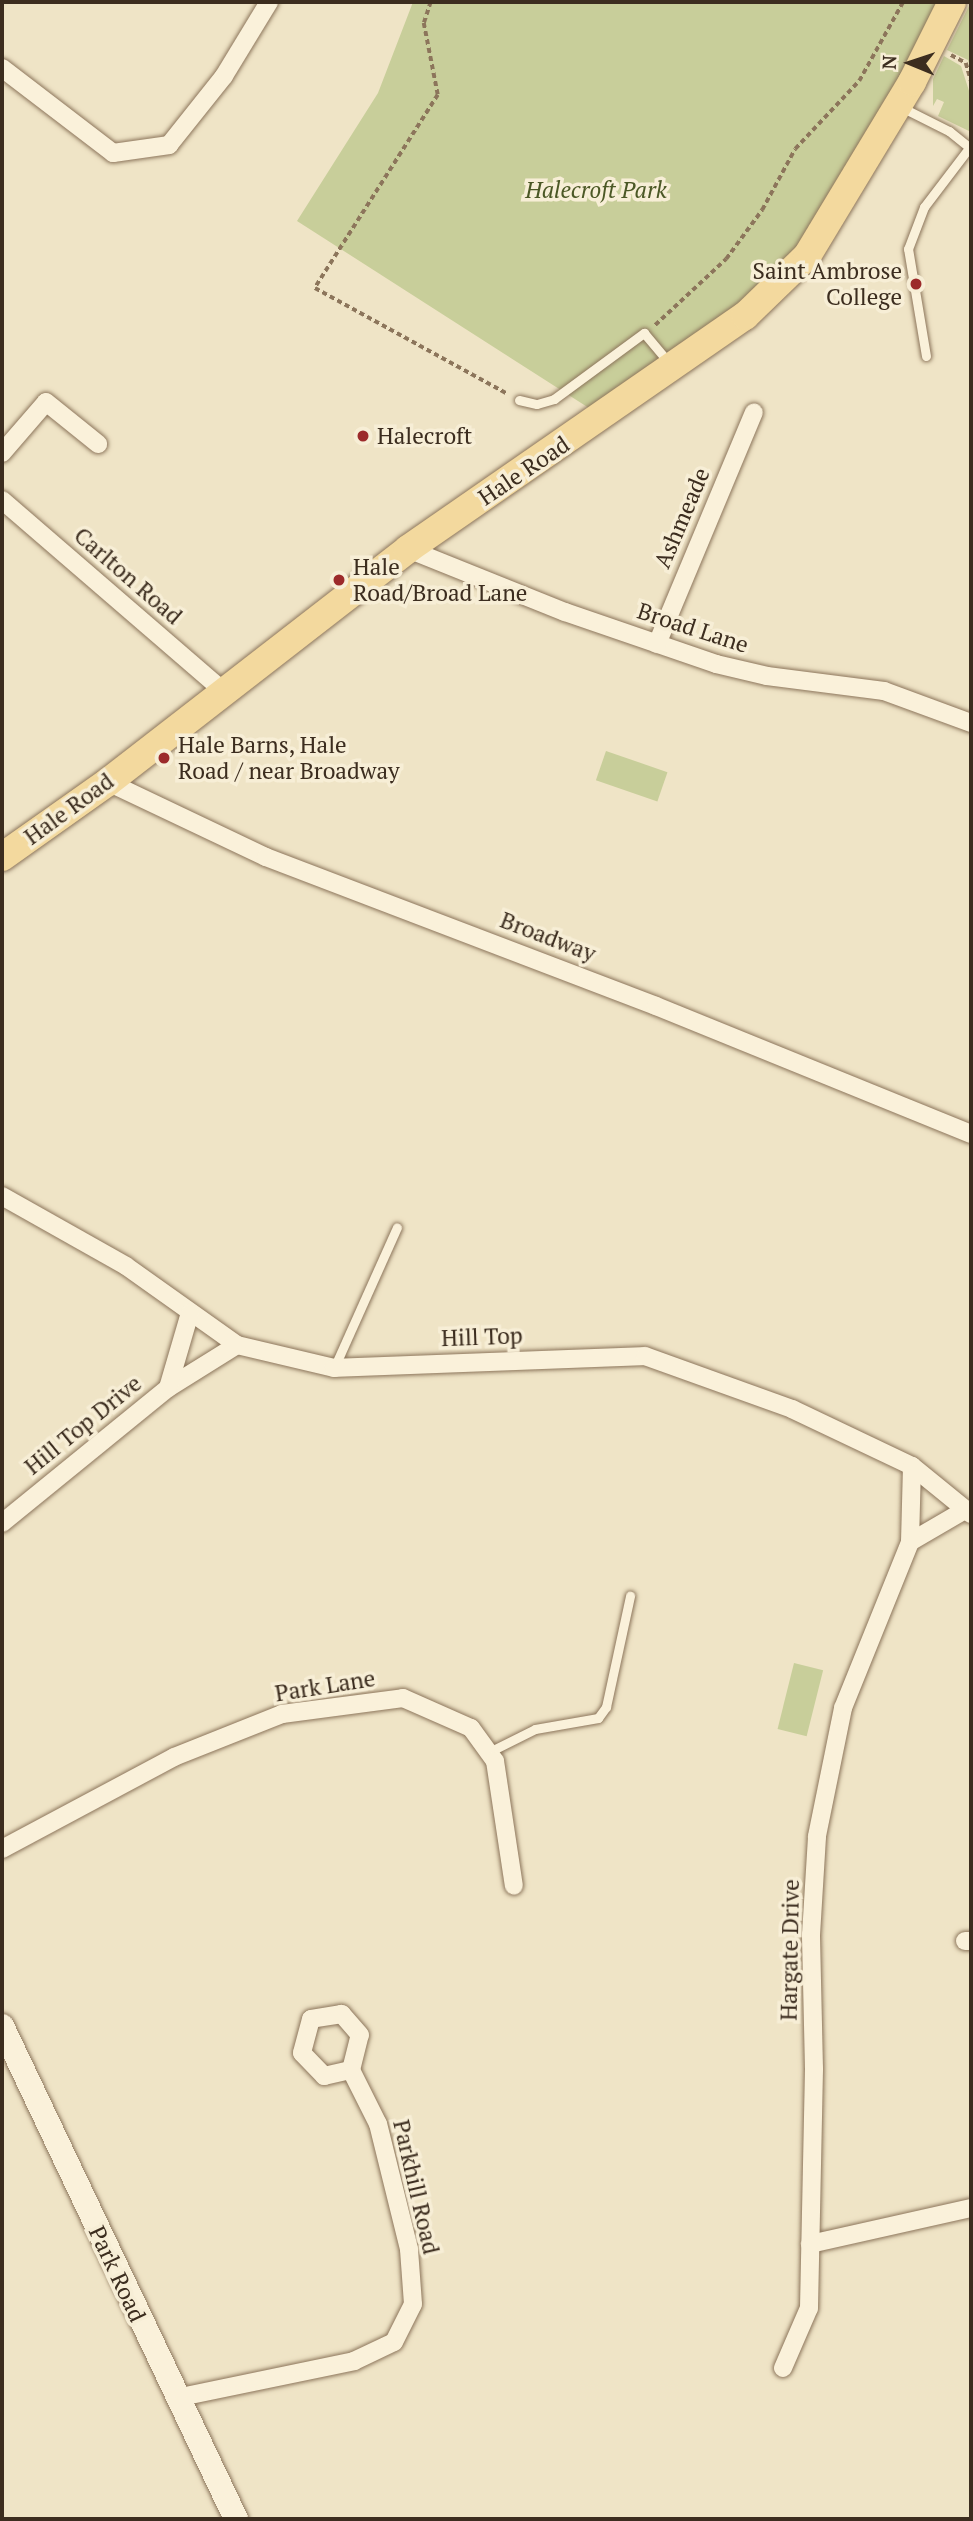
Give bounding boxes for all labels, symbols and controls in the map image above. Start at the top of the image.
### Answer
north arrow [875,28,945,98]
text: N [876,55,901,70]
park label: Halecroft Park [525,176,667,204]
place label: Saint Ambrose College [752,257,902,311]
marker: Saint Ambrose College [908,276,924,292]
place label: Halecroft [377,422,472,450]
marker: Halecroft [355,428,371,444]
street label: Hale Road [473,431,575,511]
street label: Ashmeade [648,464,716,572]
street label: Carlton Road [68,522,188,630]
place label: Hale Road/Broad Lane [353,553,527,607]
marker: Hale Road/Broad Lane [331,572,347,588]
street label: Broad Lane [634,597,752,659]
place label: Hale Barns, Hale Road / near Broadway [178,731,400,785]
marker: Hale Barns, Hale Road / near Broadway [156,750,172,766]
street label: Hale Road [19,767,119,851]
street label: Broadway [496,906,600,968]
street label: Hill Top [441,1322,523,1352]
street label: Hill Top Drive [19,1370,147,1480]
street label: Park Lane [273,1664,377,1708]
street label: Hargate Drive [775,1879,805,2021]
street label: Parkhill Road [387,2117,445,2257]
street label: Park Road [83,2222,151,2326]

